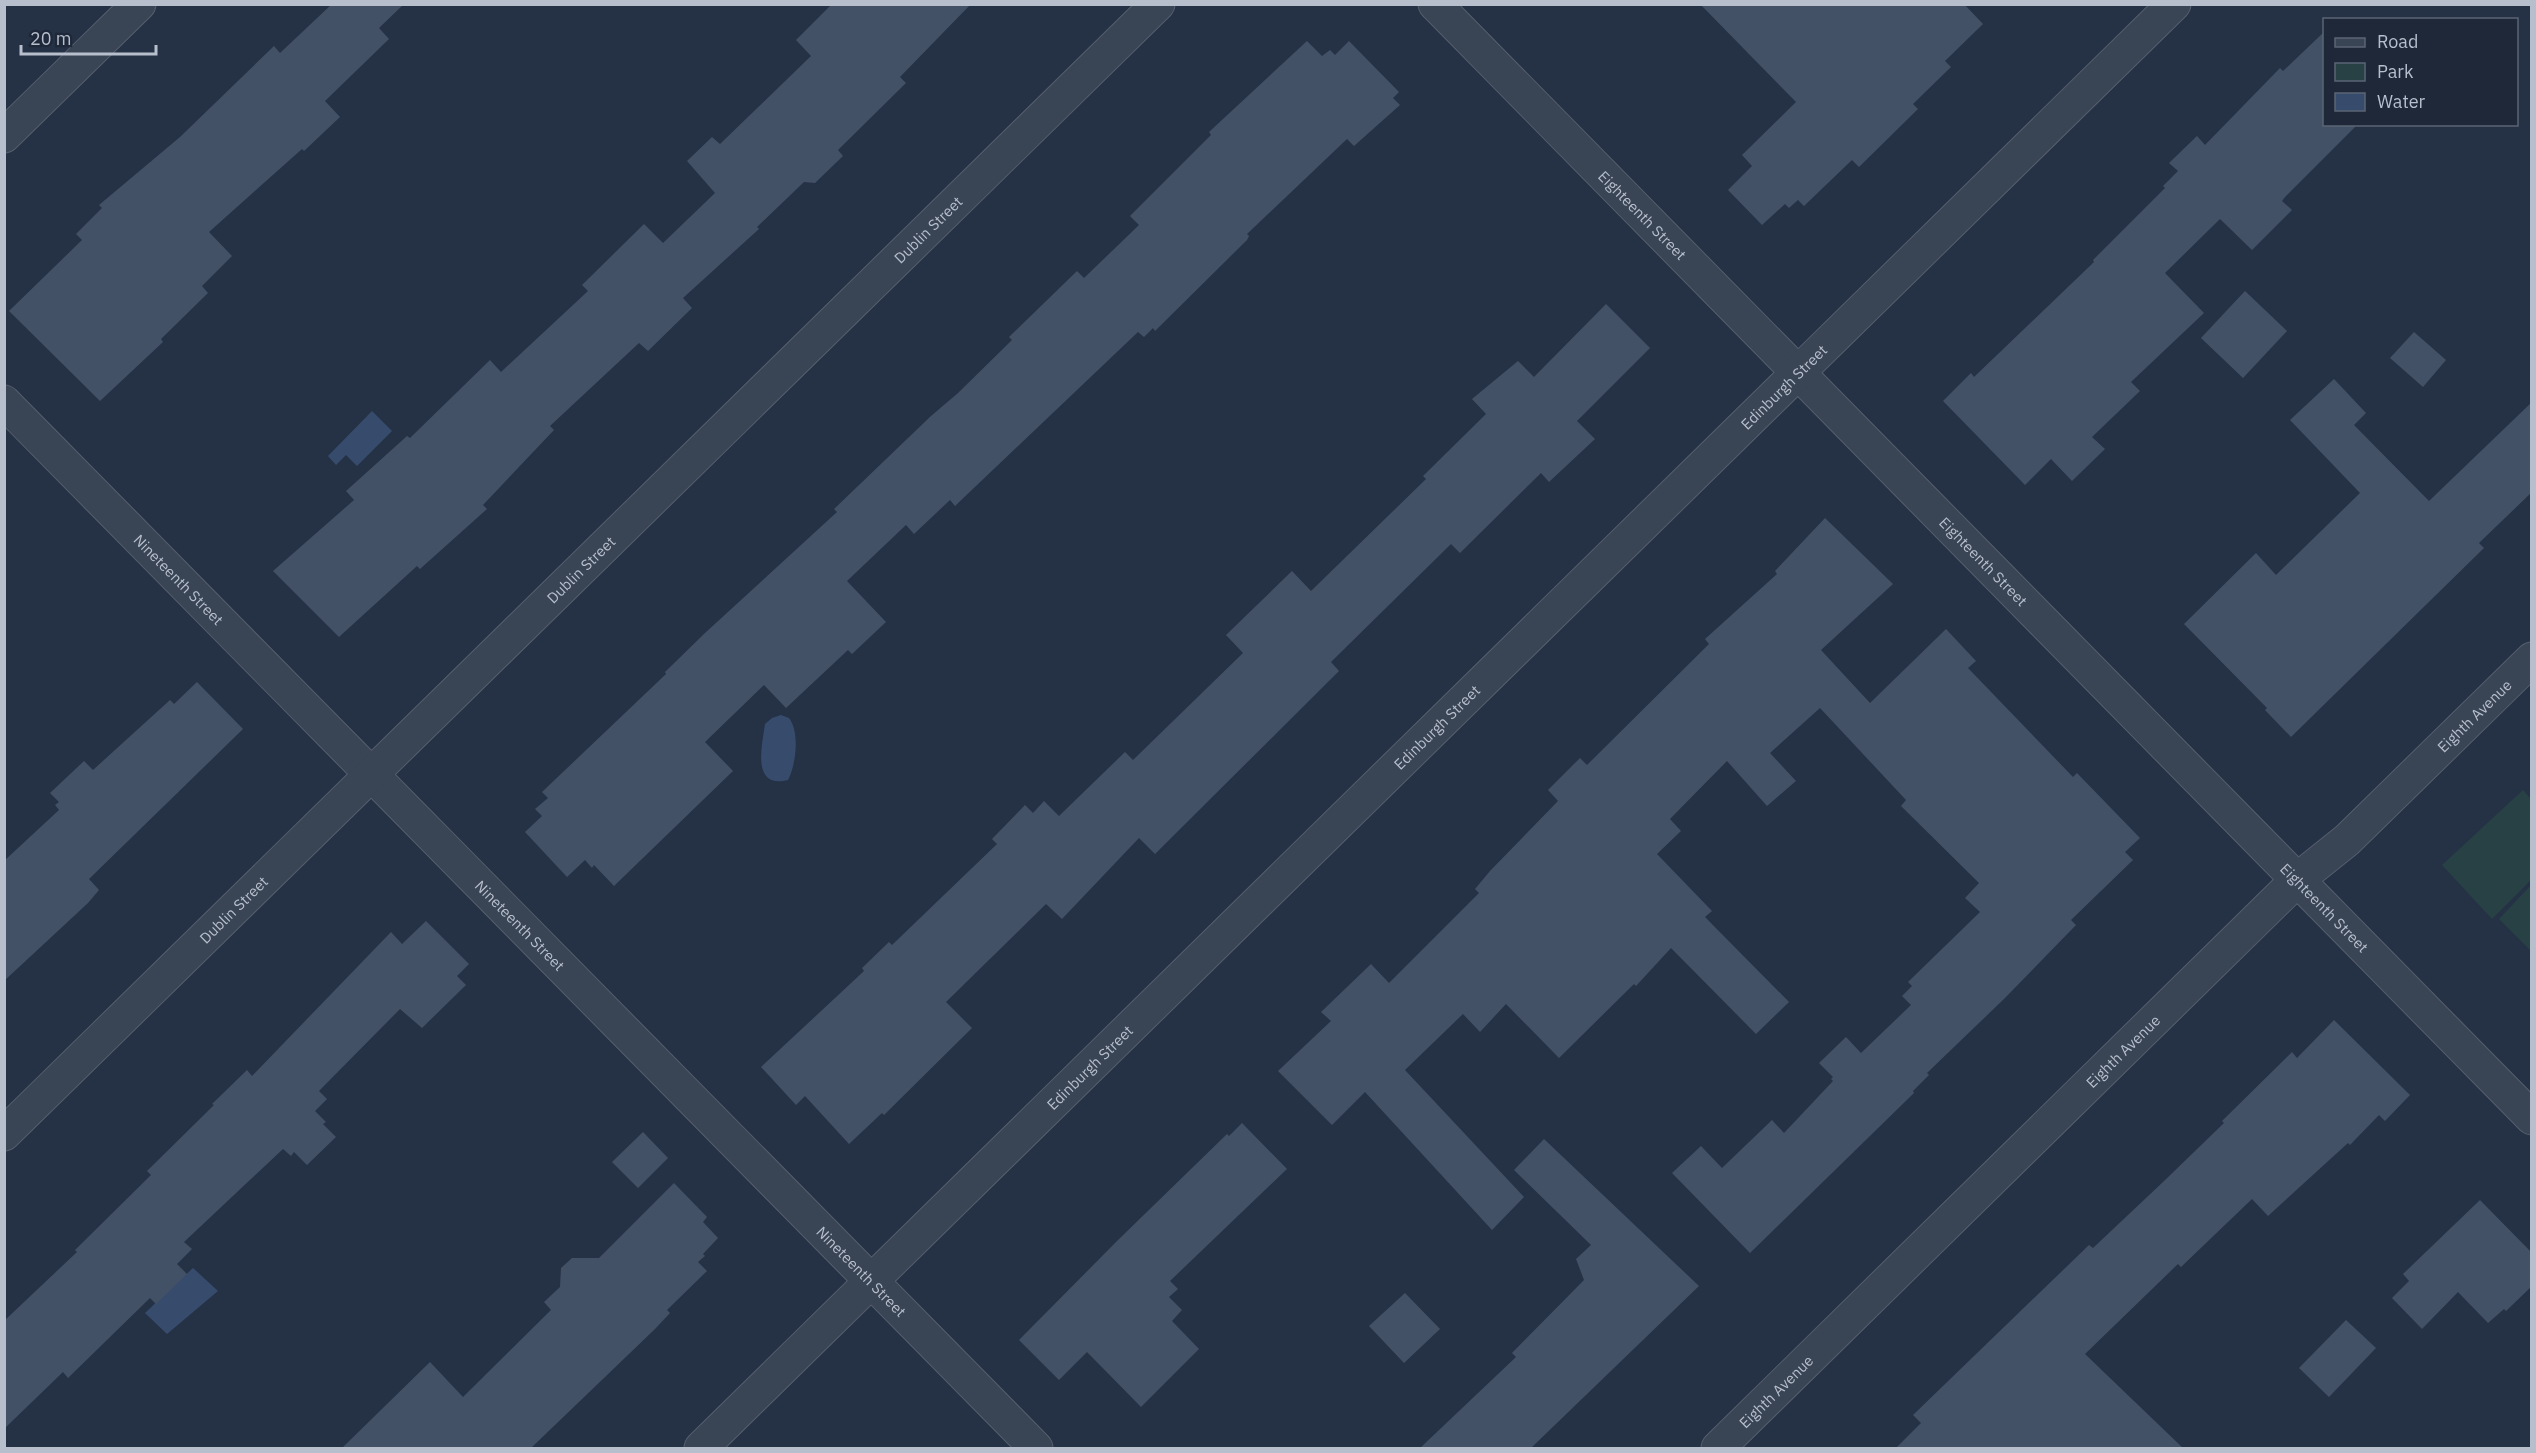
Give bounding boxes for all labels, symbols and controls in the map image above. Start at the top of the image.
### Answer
scale bar [21,18,156,56]
legend [2323,18,2518,126]
text: 20 m [30,27,72,50]
text: Road [2377,30,2418,53]
text: Park [2377,60,2414,83]
text: Water [2377,90,2426,113]
street label: Eighteenth Street [1595,166,1691,264]
street label: Dublin Street [890,192,966,267]
street label: Edinburgh Street [1737,340,1831,433]
street label: Eighteenth Street [1936,513,2032,610]
street label: Nineteenth Street [130,530,228,629]
street label: Dublin Street [542,532,619,607]
street label: Eighth Avenue [2433,675,2515,756]
street label: Edinburgh Street [1389,681,1484,773]
street label: Eighteenth Street [2277,859,2373,956]
street label: Dublin Street [195,872,272,947]
street label: Nineteenth Street [471,876,569,975]
street label: Eighth Avenue [2082,1010,2164,1091]
street label: Edinburgh Street [1042,1021,1137,1114]
street label: Nineteenth Street [813,1222,910,1321]
street label: Eighth Avenue [1735,1351,1817,1432]

